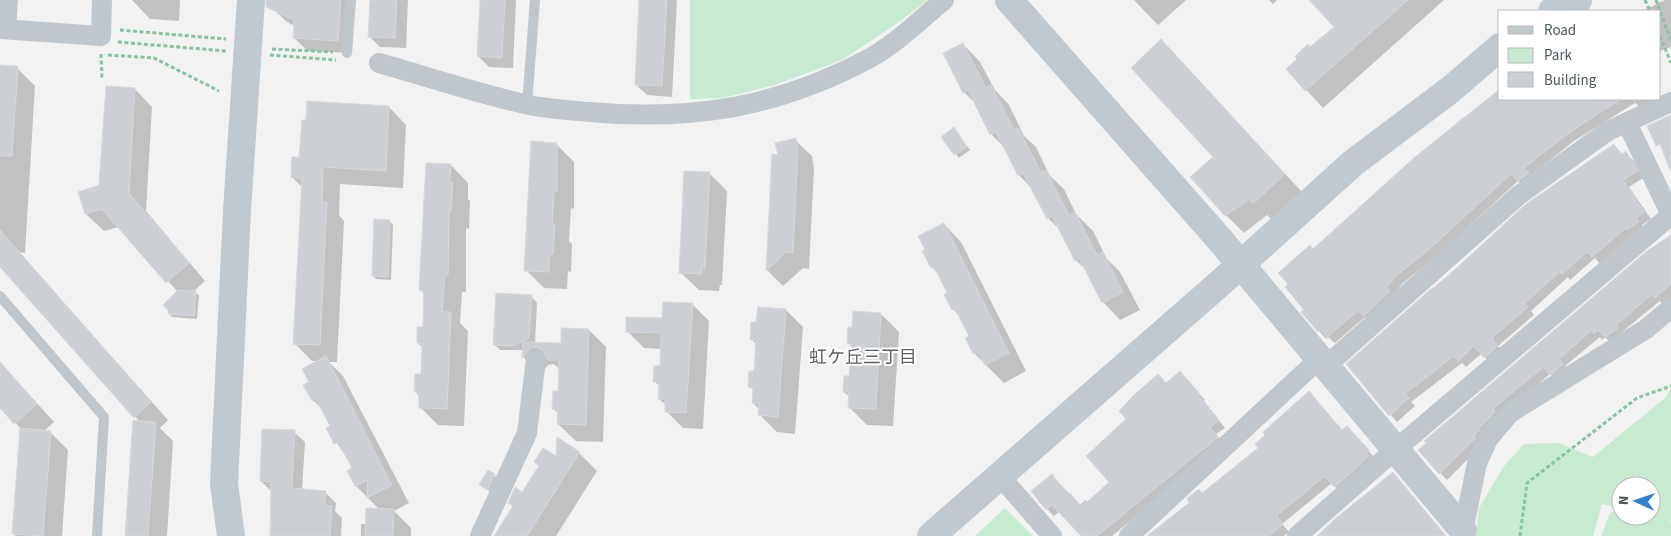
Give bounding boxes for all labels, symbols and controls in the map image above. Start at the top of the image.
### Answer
legend [1498,10,1661,100]
text: Road [1544,20,1576,41]
text: Park [1544,45,1573,66]
text: Building [1544,70,1597,91]
district label: 虹ケ丘三丁目 [809,345,917,370]
north arrow [1611,476,1661,526]
text: N [1614,495,1634,506]

